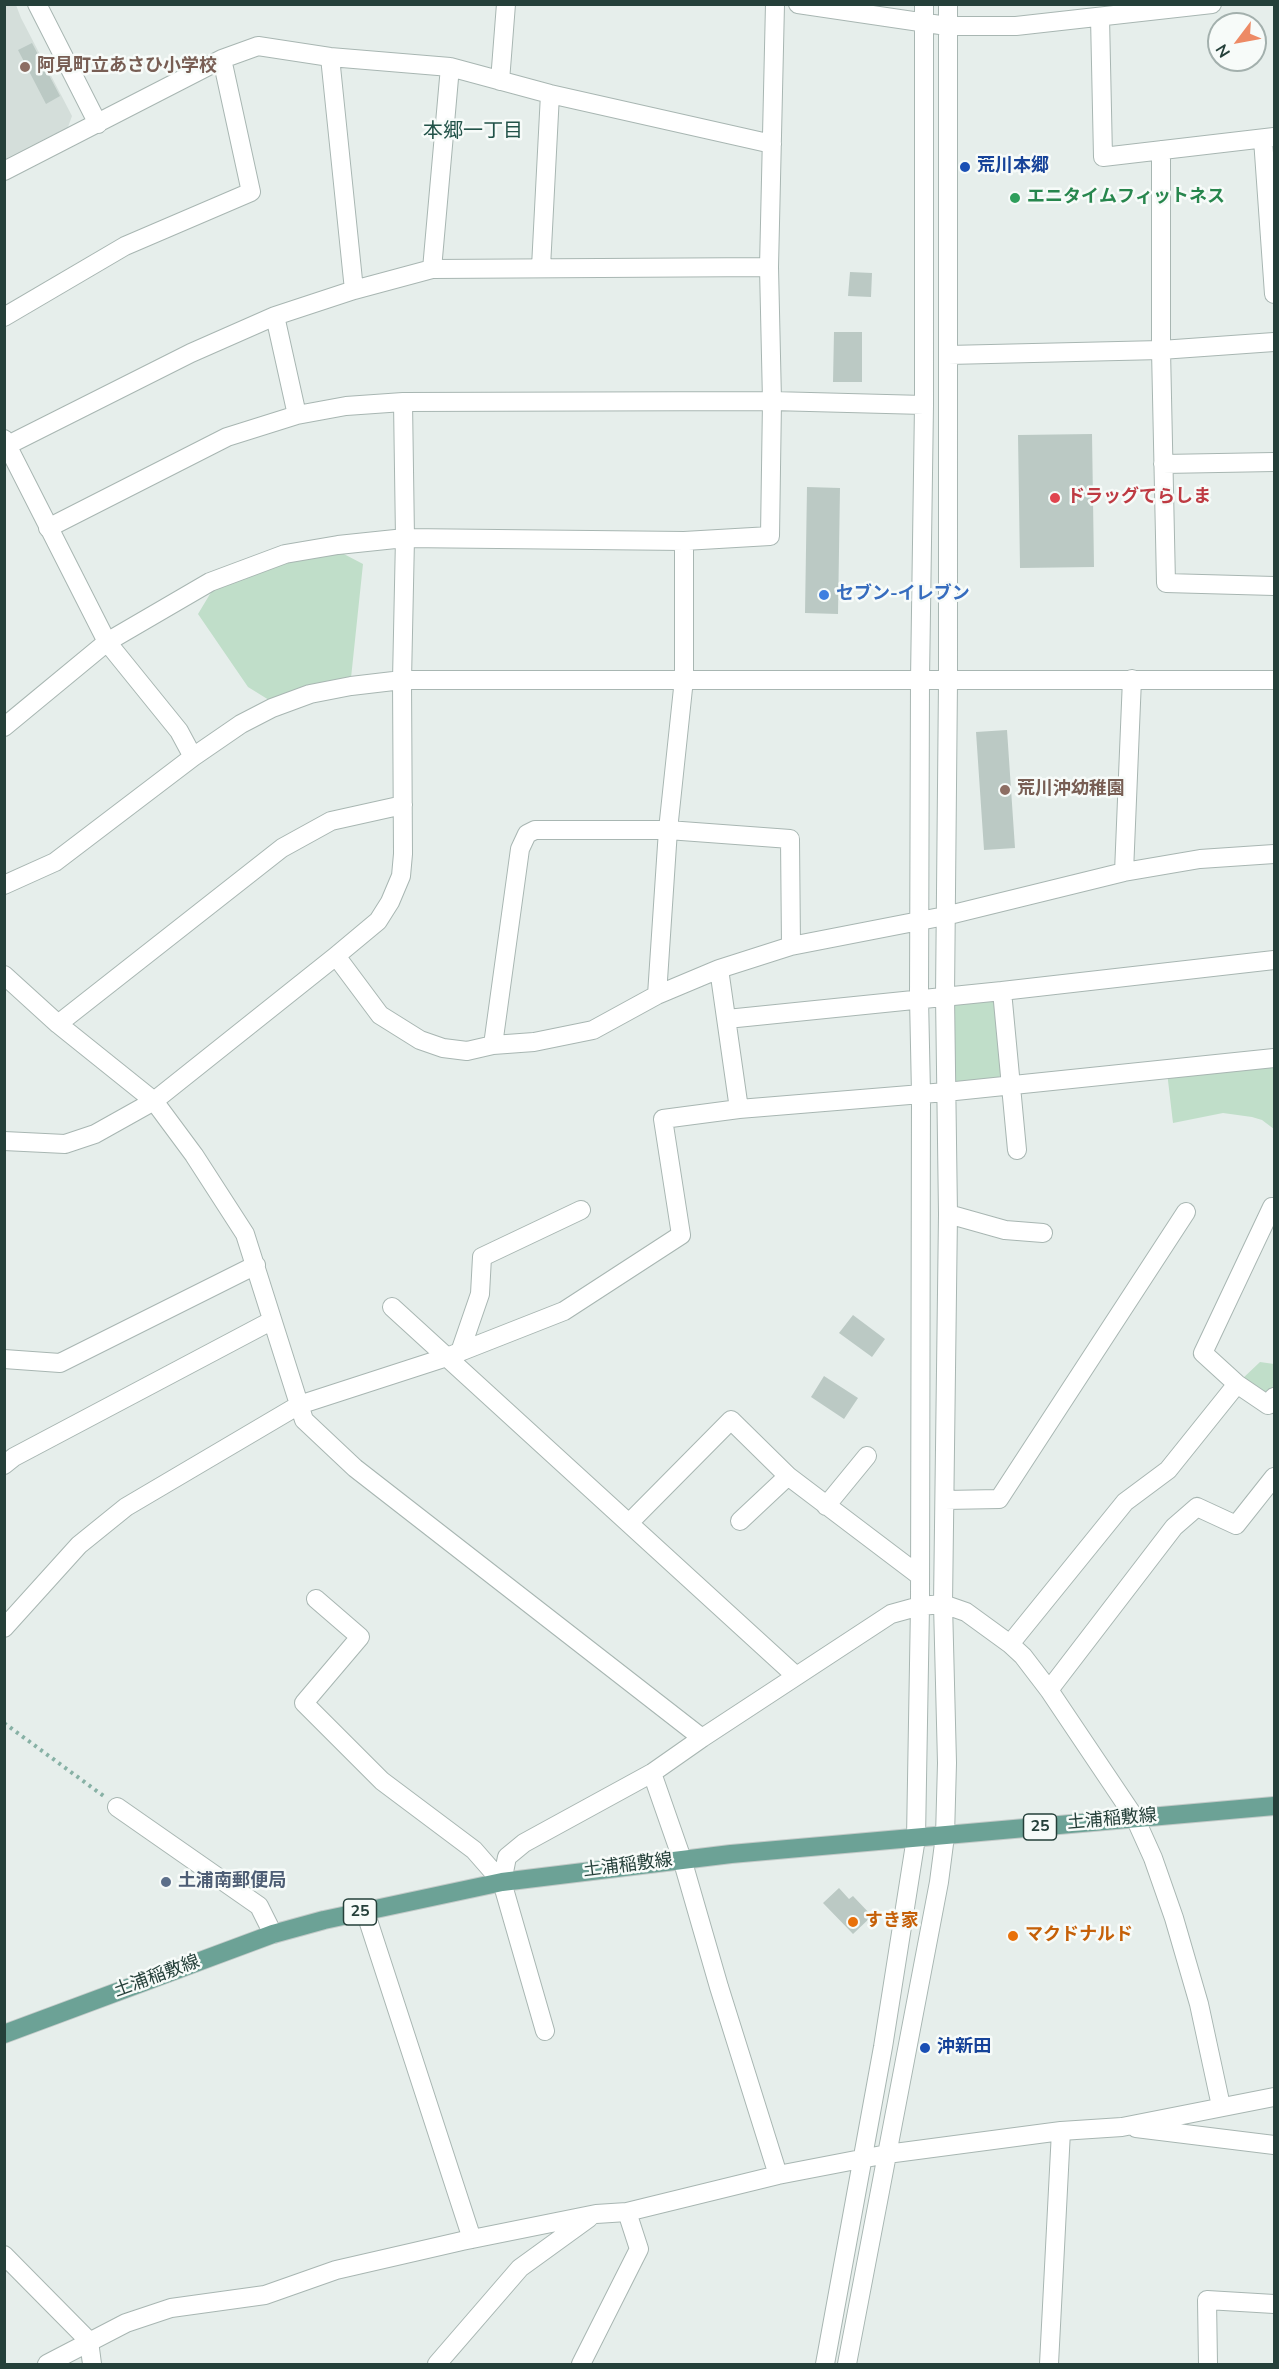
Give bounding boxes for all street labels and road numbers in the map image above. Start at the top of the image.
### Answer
street label: 土浦稲敷線 [1066,1805,1158,1835]
road number: 25 [1024,1814,1056,1840]
street label: 土浦稲敷線 [582,1850,674,1882]
road number: 25 [344,1899,376,1925]
street label: 土浦稲敷線 [111,1951,203,2003]

